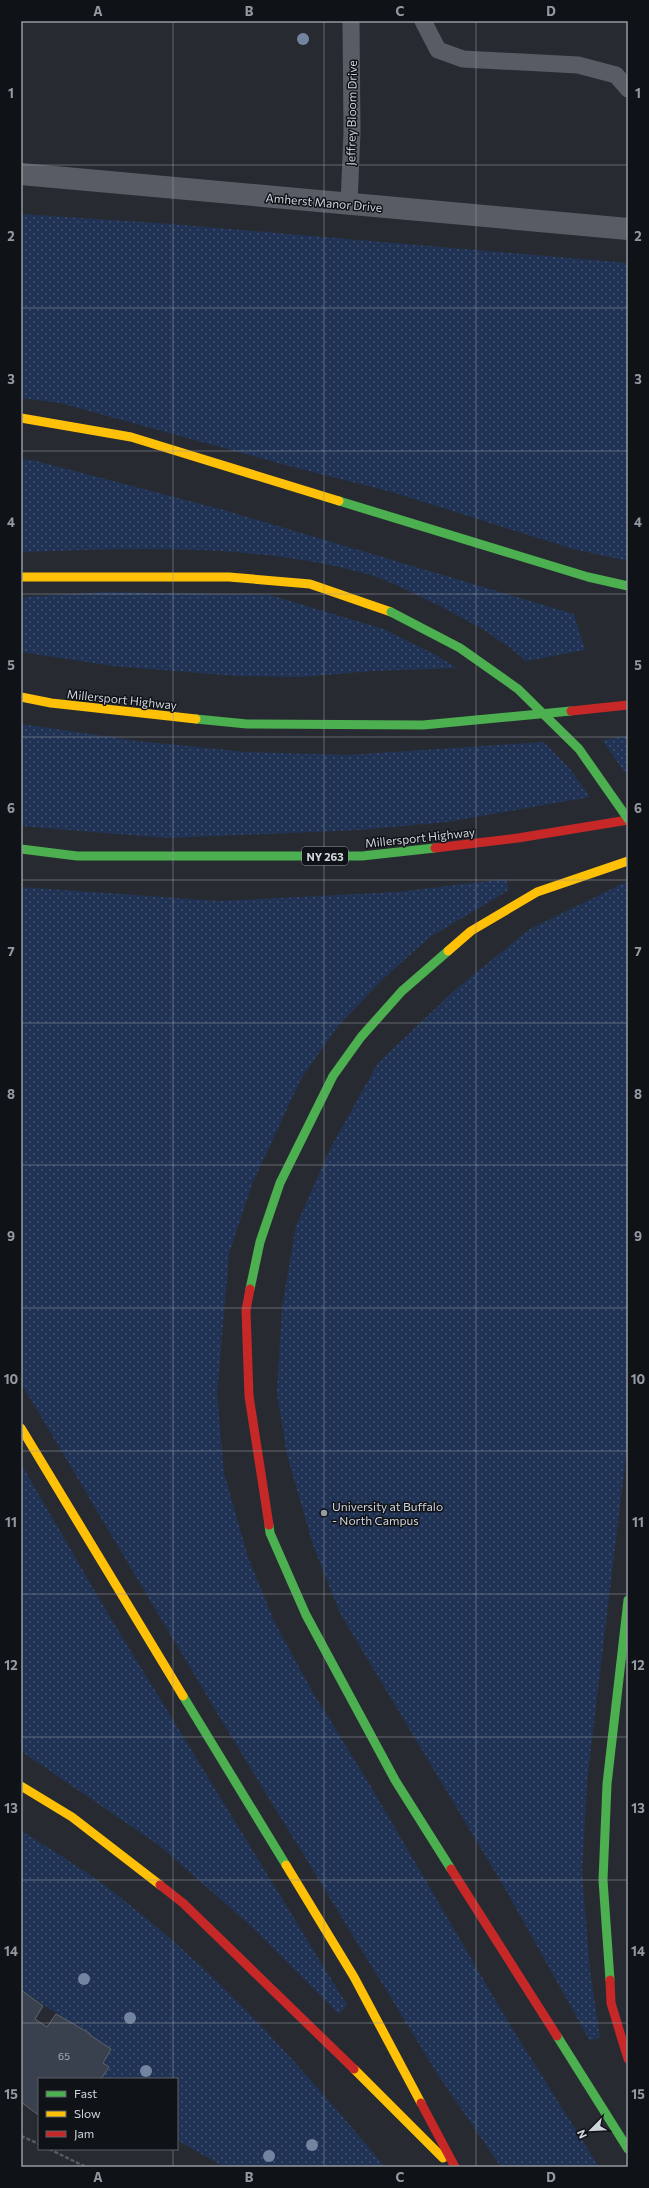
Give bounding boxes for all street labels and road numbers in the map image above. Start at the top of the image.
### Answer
street label: Jeffrey Bloom Drive [343,60,360,166]
street label: Amherst Manor Drive [265,190,383,214]
street label: Millersport Highway [66,686,178,712]
street label: Millersport Highway [364,824,476,850]
road number: NY 263 [302,847,348,865]

